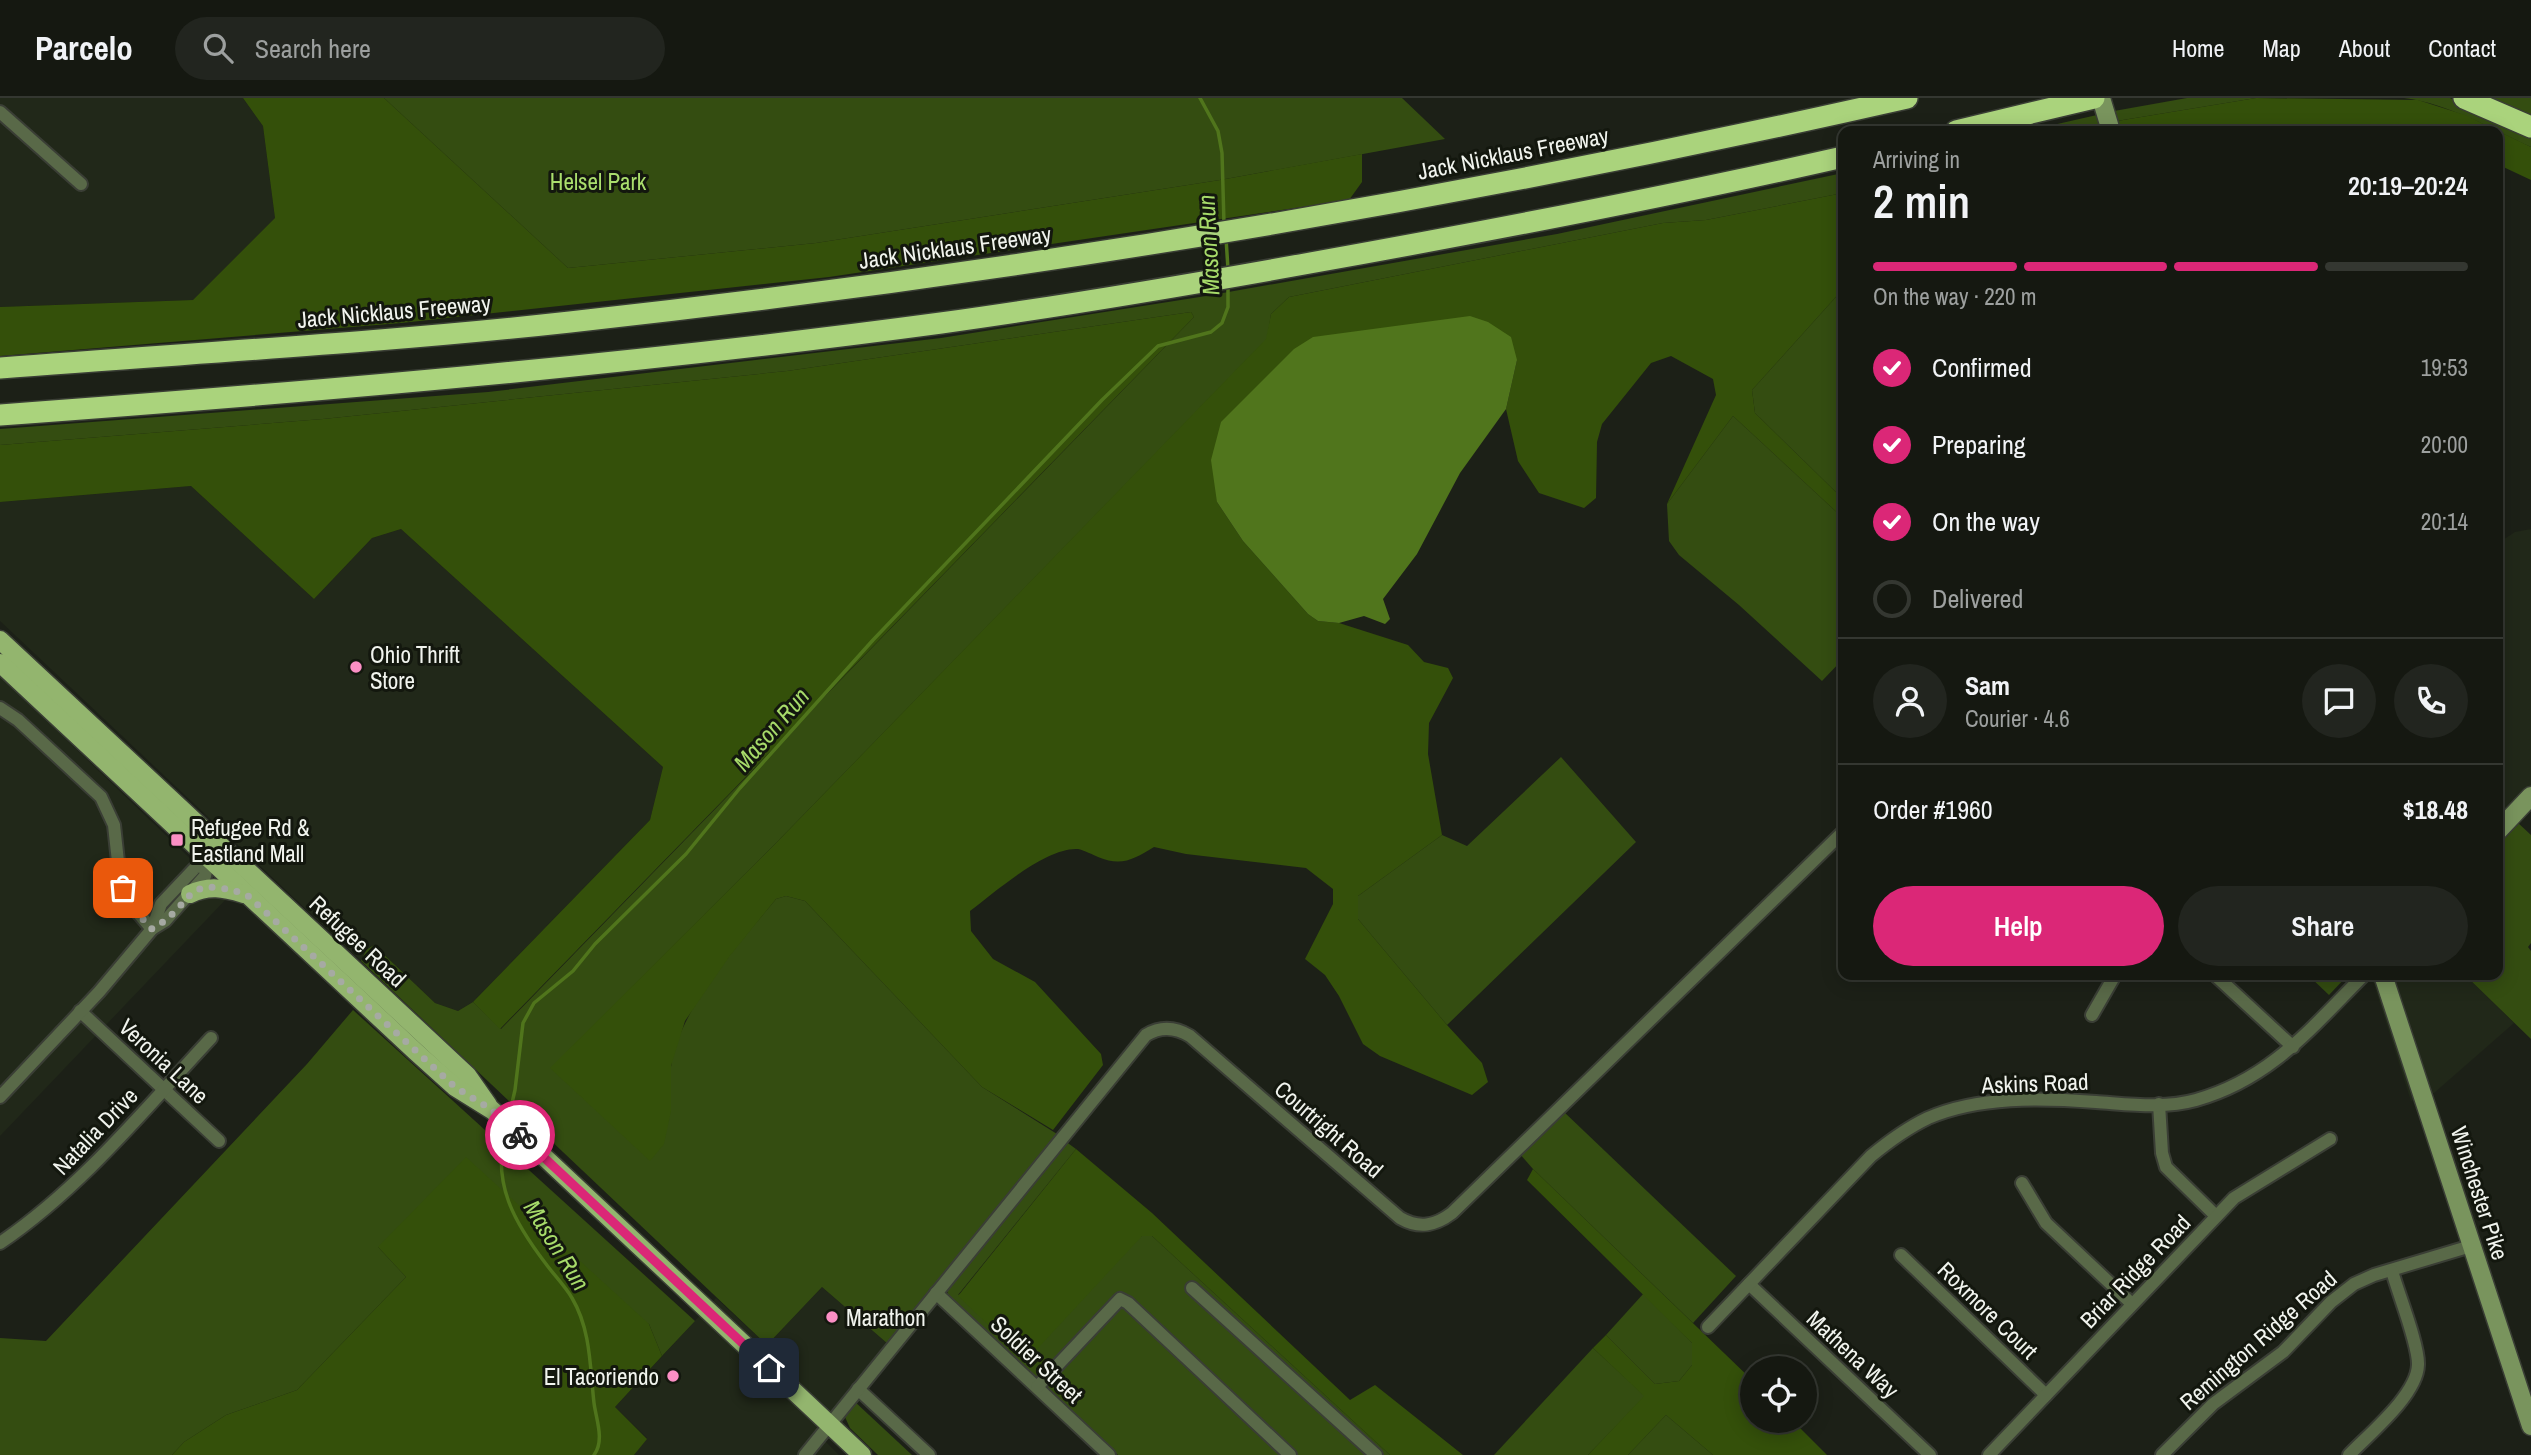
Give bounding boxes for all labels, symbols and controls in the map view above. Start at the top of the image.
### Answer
search box [175,17,665,80]
text: Parcelo [35,26,133,70]
icon: search [199,29,237,67]
text: Search here [255,31,371,66]
text: Home [2172,32,2224,64]
text: Map [2262,32,2301,64]
text: About [2339,32,2390,64]
text: Contact [2428,32,2496,64]
street label: Jack Nicklaus Freeway [1415,119,1612,187]
text: Arriving in [1873,144,1960,175]
park label: Helsel Park [550,166,647,197]
text: 20:19–20:24 [2348,168,2468,203]
text: 2 min [1873,170,1970,232]
water label: Mason Run [1189,194,1227,296]
street label: Jack Nicklaus Freeway [857,218,1054,276]
text: On the way · 220 m [1873,281,2037,312]
street label: Jack Nicklaus Freeway [296,287,492,335]
icon: check [1873,349,1911,387]
text: Confirmed [1932,350,2032,385]
text: 19:53 [2421,352,2468,383]
icon: check [1873,426,1911,464]
text: Preparing [1932,427,2026,462]
text: 20:00 [2421,429,2468,460]
icon: check [1873,503,1911,541]
text: On the way [1932,504,2040,539]
text: 20:14 [2421,506,2468,537]
text: Delivered [1932,581,2023,616]
place label: Ohio Thrift Store [370,639,460,696]
marker: Ohio Thrift Store [348,659,364,675]
button: person [1873,664,1947,738]
button: chat [2302,664,2376,738]
button: phone [2394,664,2468,738]
text: Sam [1965,668,2010,703]
water label: Mason Run [726,681,816,777]
text: Courier · 4.6 [1965,703,2070,734]
text: Order #1960 [1873,792,1993,827]
text: $18.48 [2403,792,2468,827]
place label: Refugee Rd & Eastland Mall [191,812,310,869]
marker: Refugee Rd & Eastland Mall [169,832,185,848]
pin [93,858,153,918]
icon: bag [104,869,142,907]
button: Help [1873,886,2164,966]
button: Share [2178,886,2468,966]
street label: Refugee Road [303,888,413,994]
street label: Veronia Lane [112,1011,216,1111]
street label: Askins Road [1980,1066,2089,1100]
street label: Courtright Road [1268,1073,1390,1185]
street label: Natalia Drive [46,1081,144,1181]
courier [485,1100,555,1170]
icon: bike [501,1116,539,1154]
street label: Winchester Pike [2444,1122,2516,1264]
water label: Mason Run [517,1194,597,1296]
street label: Briar Ridge Road [2073,1207,2197,1335]
street label: Roxmore Court [1931,1254,2045,1366]
street label: Remington Ridge Road [2173,1263,2343,1417]
place label: Marathon [846,1302,926,1333]
street label: Mathena Way [1800,1303,1906,1405]
street label: Soldier Street [984,1308,1090,1410]
marker: Marathon [824,1309,840,1325]
pin [739,1338,799,1398]
icon: home [750,1349,788,1387]
map controls [1740,1356,1817,1433]
button: locate [1740,1356,1817,1433]
place label: El Tacoriendo [544,1361,659,1392]
marker: El Tacoriendo [665,1368,681,1384]

